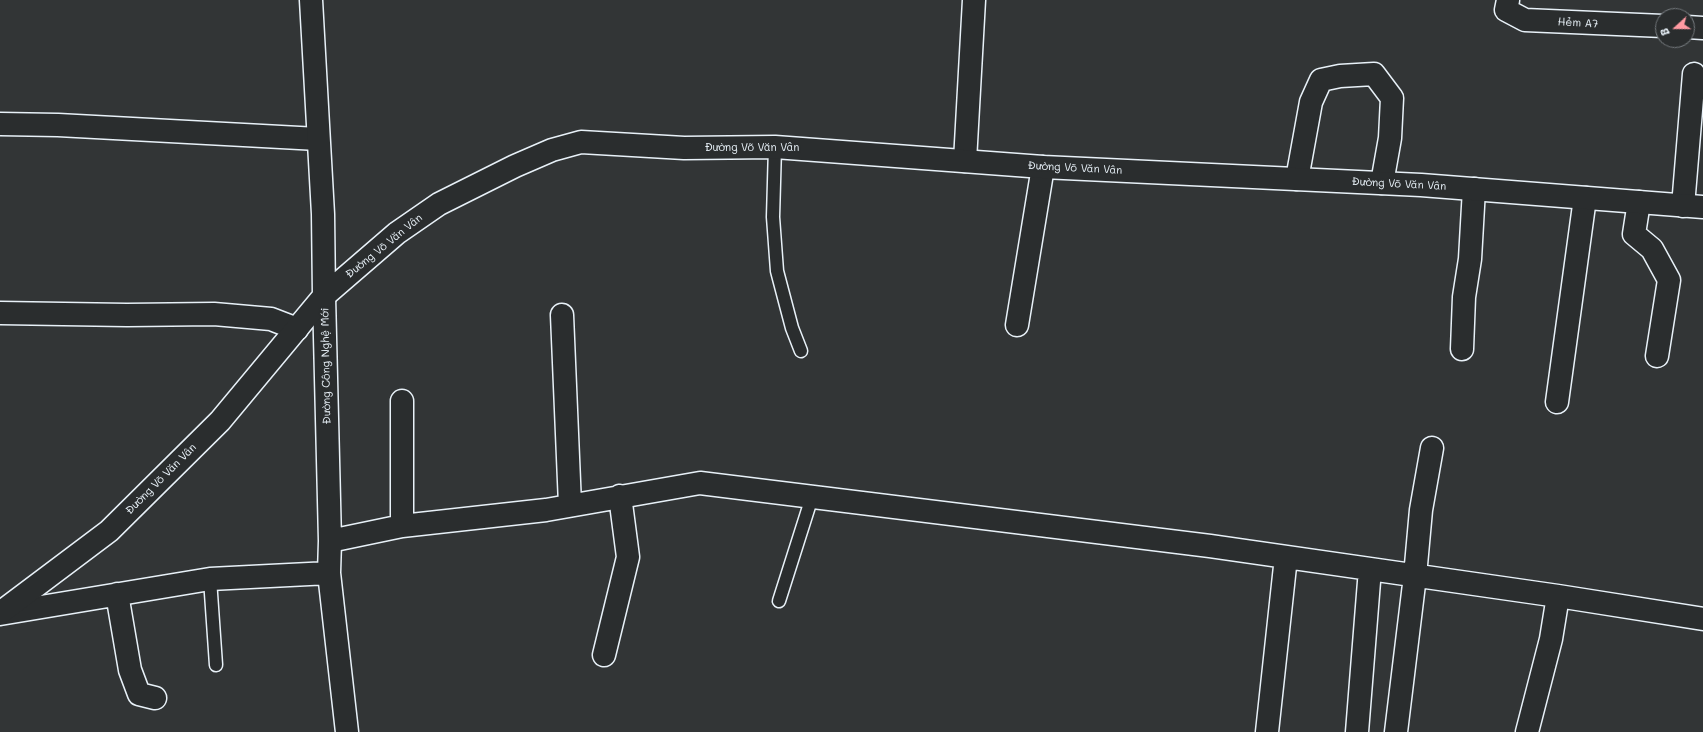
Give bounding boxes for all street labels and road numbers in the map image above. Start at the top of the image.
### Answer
street label: Hẻm A7 [1557,15,1599,31]
street label: Đường Võ Văn Vân [705,141,799,155]
street label: Đường Võ Văn Vân [1027,159,1123,177]
street label: Đường Võ Văn Vân [1351,175,1447,193]
street label: Đường Võ Văn Vân [343,211,425,281]
street label: Đường Công Nghệ Mới [318,308,334,424]
street label: Đường Võ Văn Vân [123,441,199,517]

